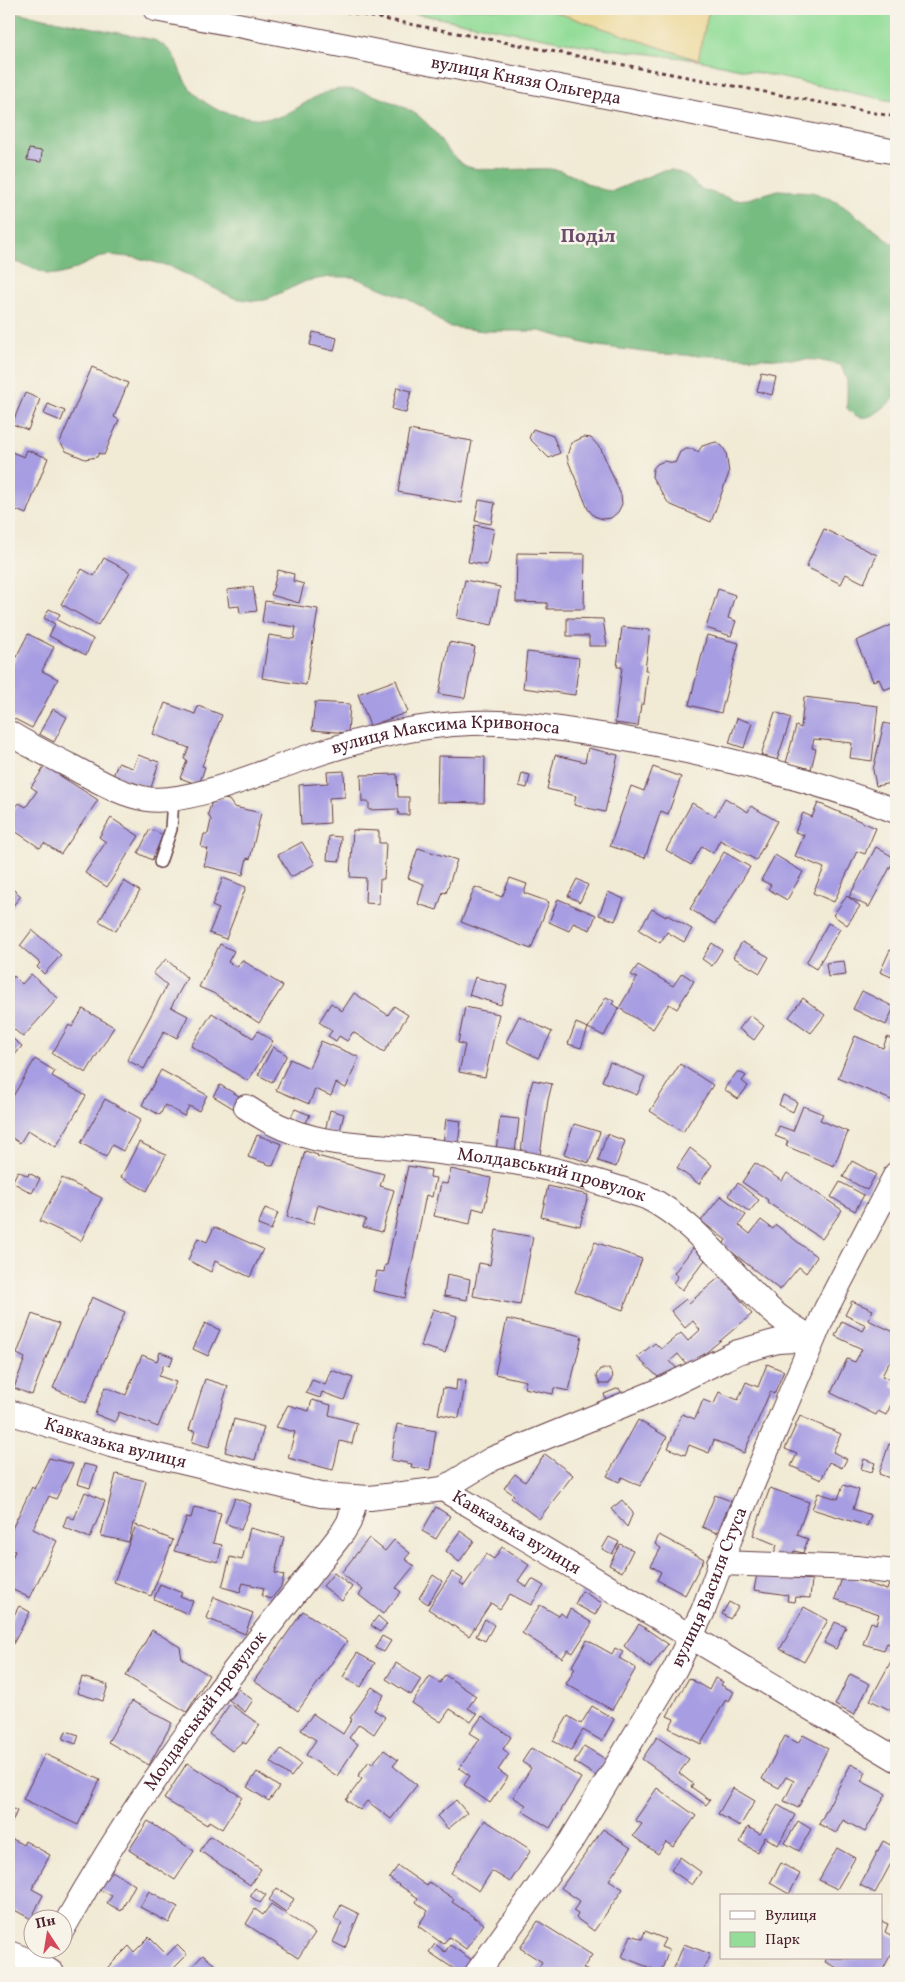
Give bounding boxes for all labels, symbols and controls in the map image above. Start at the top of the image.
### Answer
street label: вулиця Князя Ольгерда [429,50,624,111]
district label: Поділ [560,224,616,250]
street label: вулиця Максима Кривоноса [328,710,562,761]
street label: Молдавський провулок [456,1142,649,1209]
street label: Кавказька вулиця [41,1412,189,1475]
street label: Кавказька вулиця [447,1484,586,1581]
street label: вулиця Василя Стуса [665,1503,754,1671]
street label: Молдавський провулок [138,1625,273,1796]
legend [720,1894,882,1960]
text: Вулиця [765,1906,817,1927]
north arrow [22,1910,72,1960]
text: Пн [34,1911,57,1934]
text: Парк [765,1930,800,1951]

